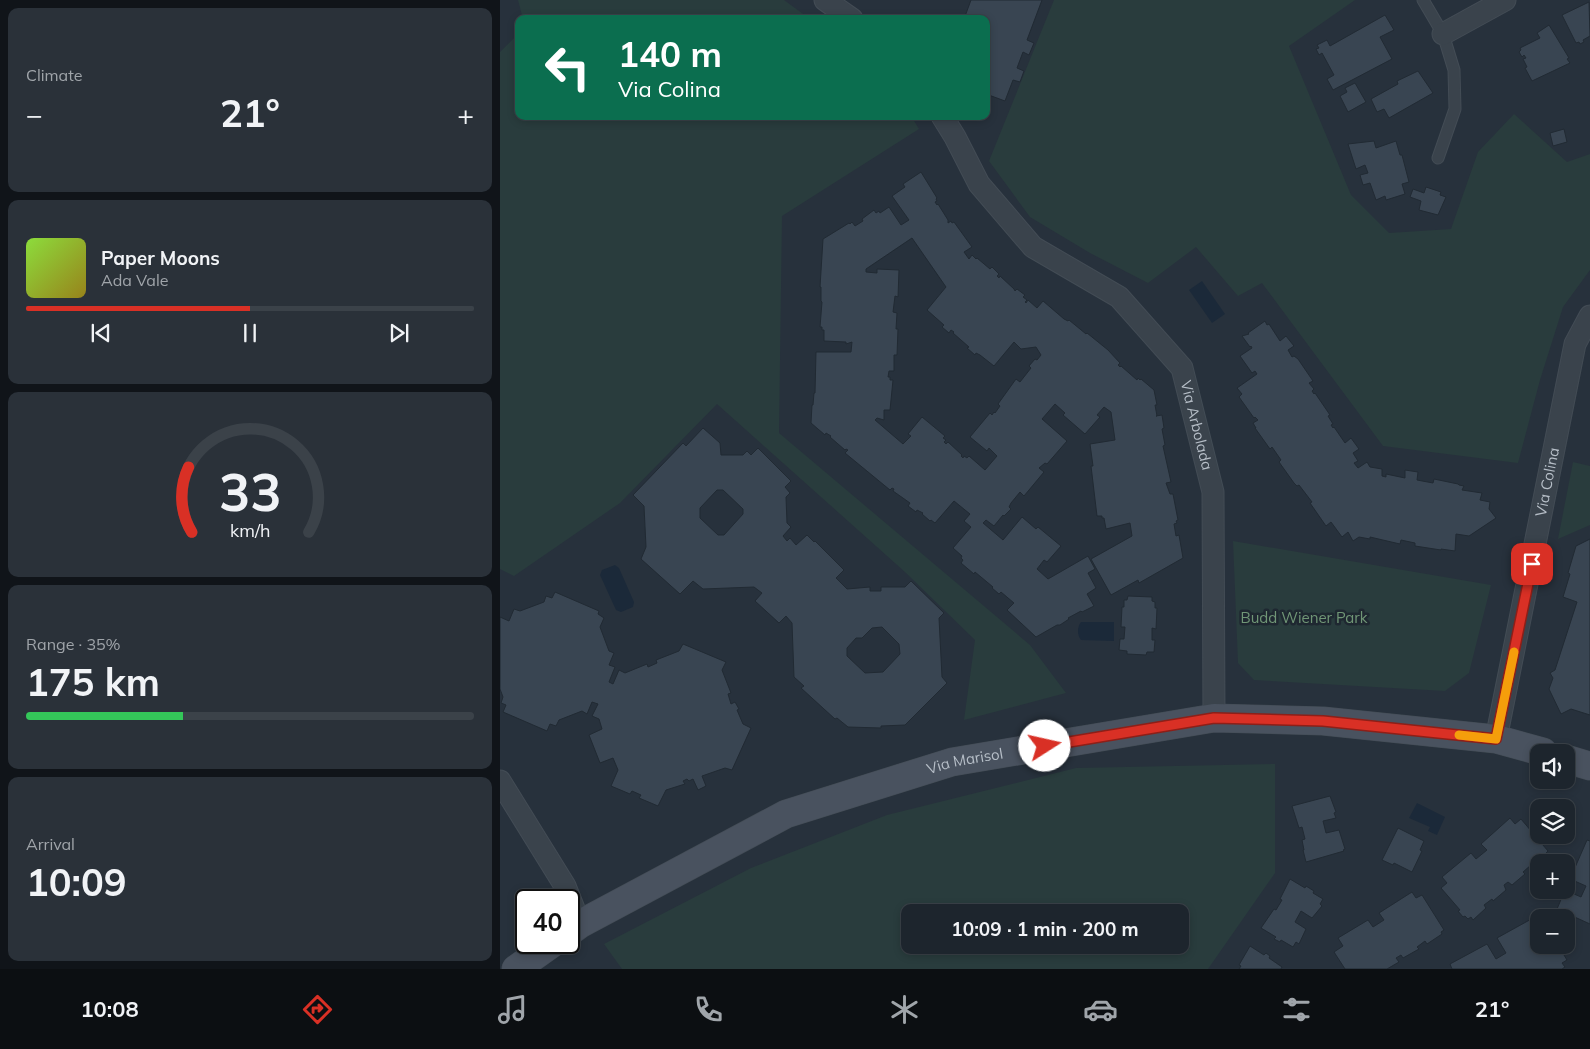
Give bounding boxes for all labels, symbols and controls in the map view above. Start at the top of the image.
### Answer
text: 140 m [618,32,722,76]
icon: left [535,35,600,100]
text: Climate [26,65,82,85]
text: Via Colina [618,75,721,103]
text: 21° [220,89,280,137]
text: − [26,97,43,132]
text: + [457,97,474,132]
text: Paper Moons [101,246,220,270]
text: Ada Vale [101,270,168,290]
icon: previous [87,319,115,347]
icon: pause [236,319,264,347]
icon: next [385,319,413,347]
street label: Via Arbolada [1176,378,1217,472]
street label: Via Colina [1531,446,1563,518]
text: 33 [219,459,281,524]
text: km/h [230,519,270,541]
pin [1511,543,1553,585]
icon: arrive [1518,550,1546,578]
park label: Budd Wiener Park [1240,608,1368,627]
text: Range · 35% [26,634,121,654]
text: 175 km [26,658,160,706]
position arrow [1018,719,1070,771]
street label: Via Marisol [924,744,1004,778]
map controls [1530,744,1575,954]
button: sound [1530,744,1575,789]
button: layers [1530,799,1575,844]
text: Arrival [26,834,75,854]
button: + [1530,854,1575,899]
text: 10:09 [26,858,127,906]
speed limit sign: 40 [515,889,580,954]
button: − [1530,909,1575,954]
text: 10:09 · 1 min · 200 m [951,917,1139,941]
icon: directions [300,992,335,1027]
icon: music [495,992,530,1027]
icon: phone [691,992,726,1027]
icon: climate [887,992,922,1027]
icon: car [1083,992,1118,1027]
icon: filters [1279,992,1314,1027]
text: 10:08 [80,995,139,1023]
text: 21° [1475,995,1509,1023]

